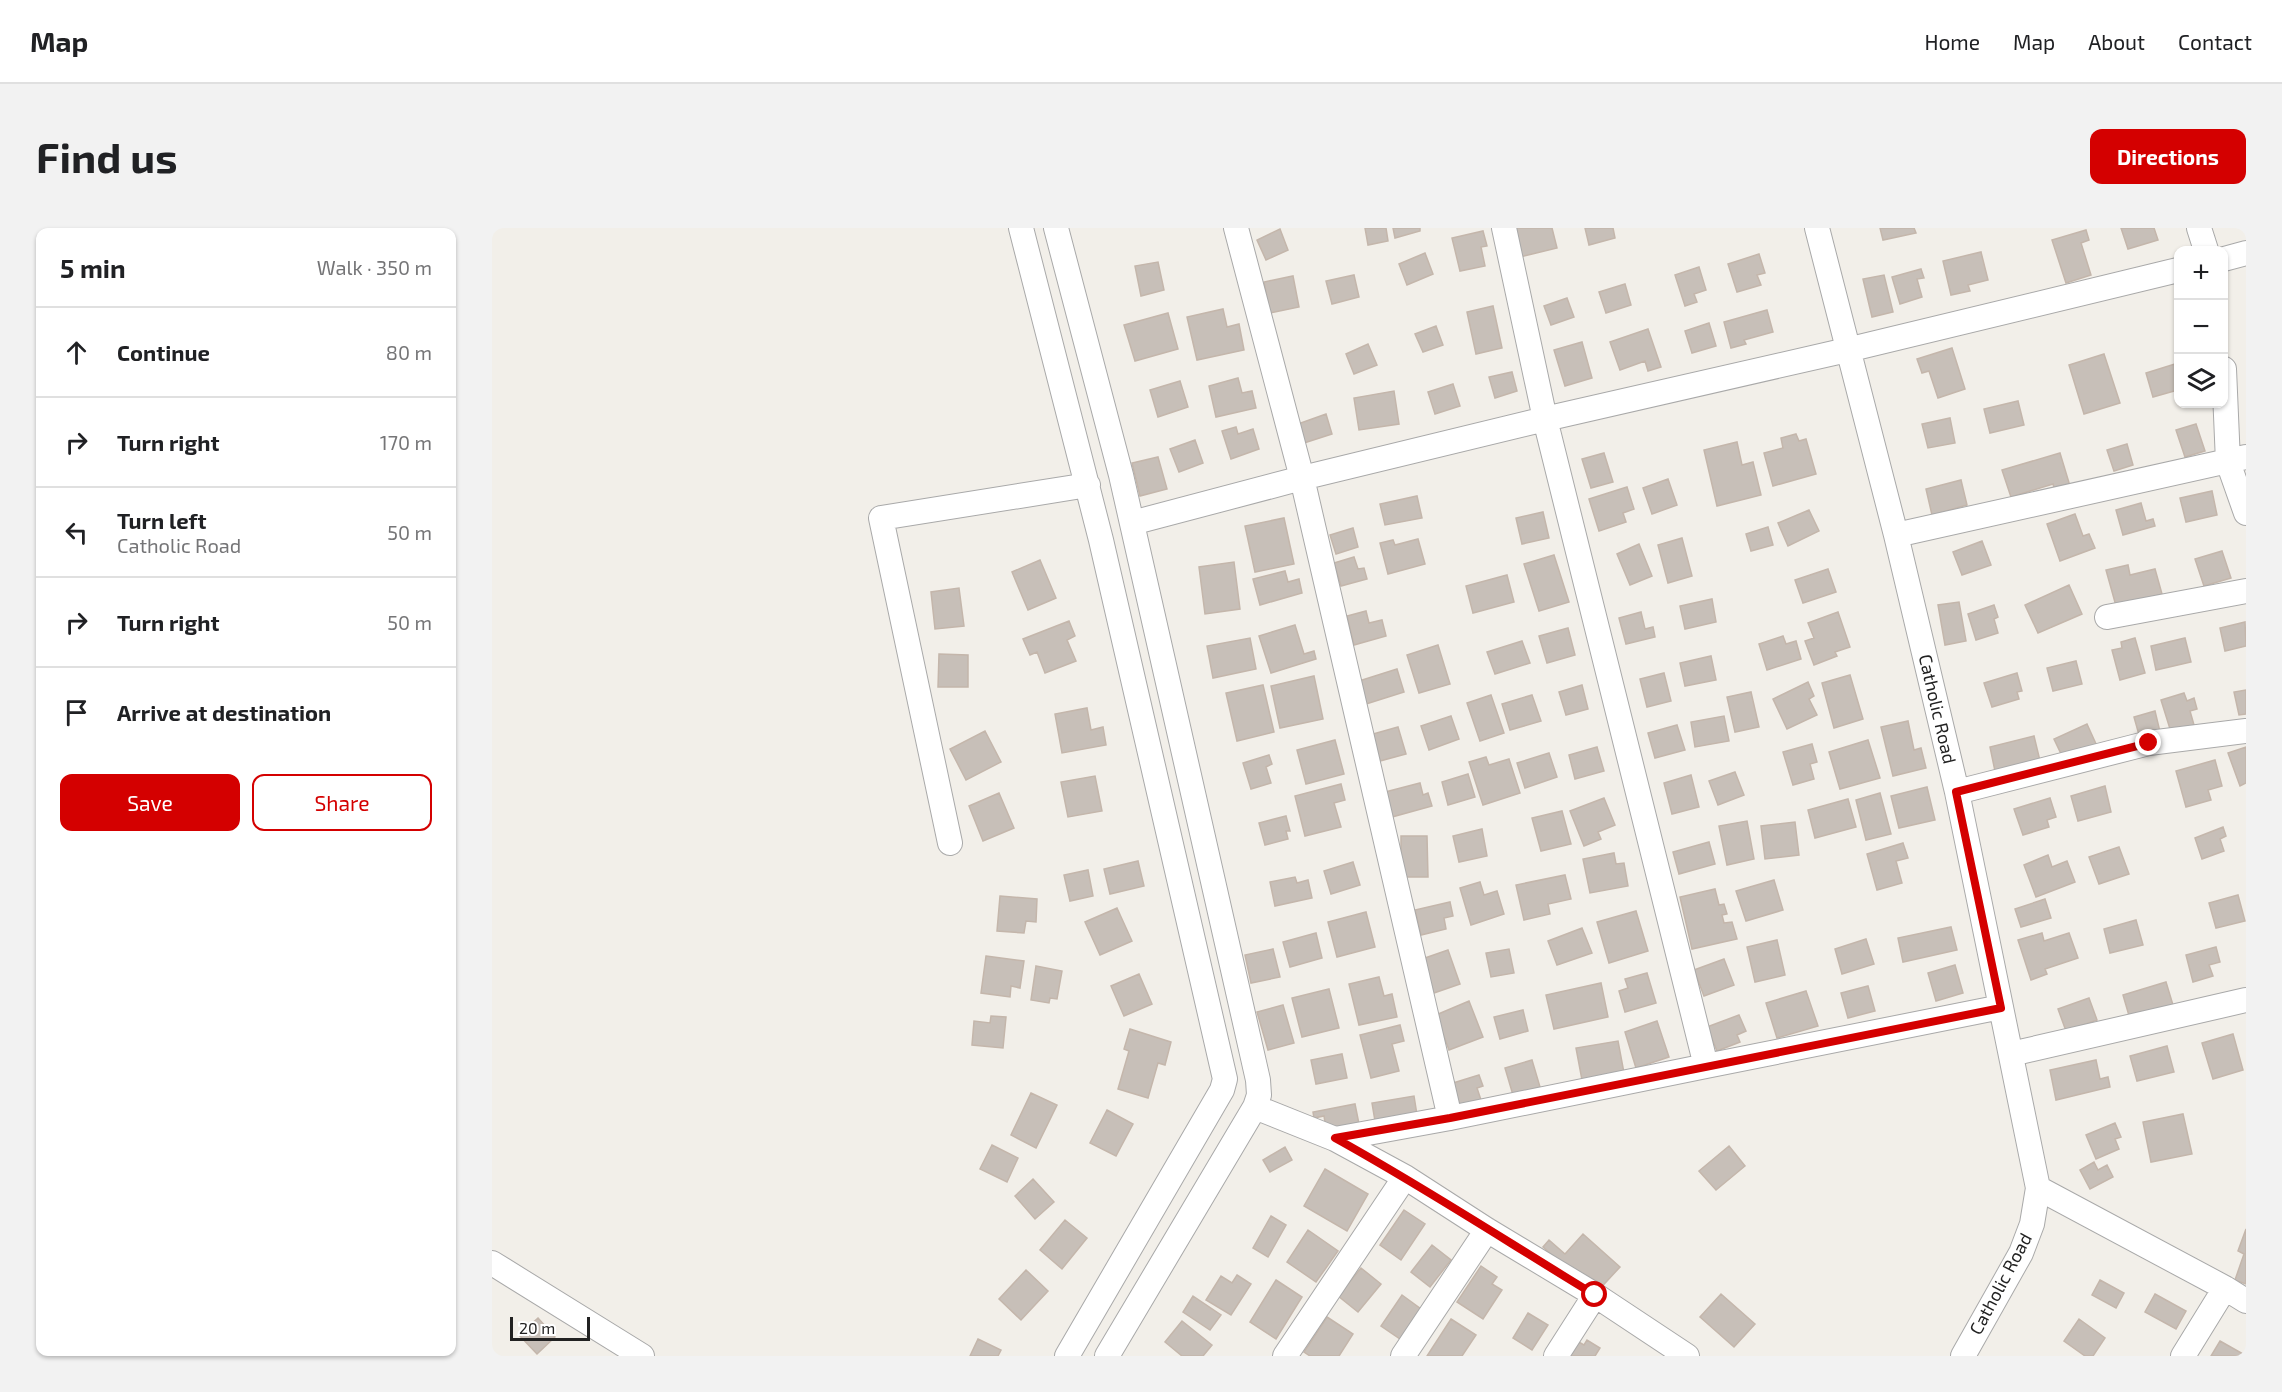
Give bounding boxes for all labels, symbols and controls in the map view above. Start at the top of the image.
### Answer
text: Map [30,24,88,58]
text: Home [1924,29,1980,54]
text: Map [2013,29,2055,54]
text: About [2088,29,2145,54]
text: Contact [2178,29,2252,54]
button: Directions [2090,129,2246,184]
text: Find us [36,131,178,181]
map controls [2174,246,2228,408]
button: + [2174,246,2228,300]
text: 5 min [60,252,126,283]
text: Walk · 350 m [317,255,432,279]
button: − [2174,300,2228,354]
icon: ahead [60,336,93,369]
text: Continue [117,339,210,365]
text: 80 m [386,340,432,364]
button: layers [2174,354,2228,408]
icon: right [60,426,93,459]
text: Turn right [117,429,219,455]
text: 170 m [380,430,432,454]
text: Turn left [117,507,206,533]
icon: left [60,516,93,549]
text: 50 m [387,520,432,544]
text: Catholic Road [117,533,241,557]
icon: right [60,606,93,639]
text: Turn right [117,609,219,635]
text: 50 m [387,610,432,634]
street label: Catholic Road [1915,652,1961,766]
icon: arrive [60,696,93,729]
text: Arrive at destination [117,699,331,725]
route end [2135,729,2161,755]
button: Save [60,774,240,831]
button: Share [252,774,432,831]
street label: Catholic Road [1964,1229,2036,1338]
route start [1581,1281,1607,1307]
scale bar [510,1314,590,1342]
text: 20 m [519,1318,555,1337]

